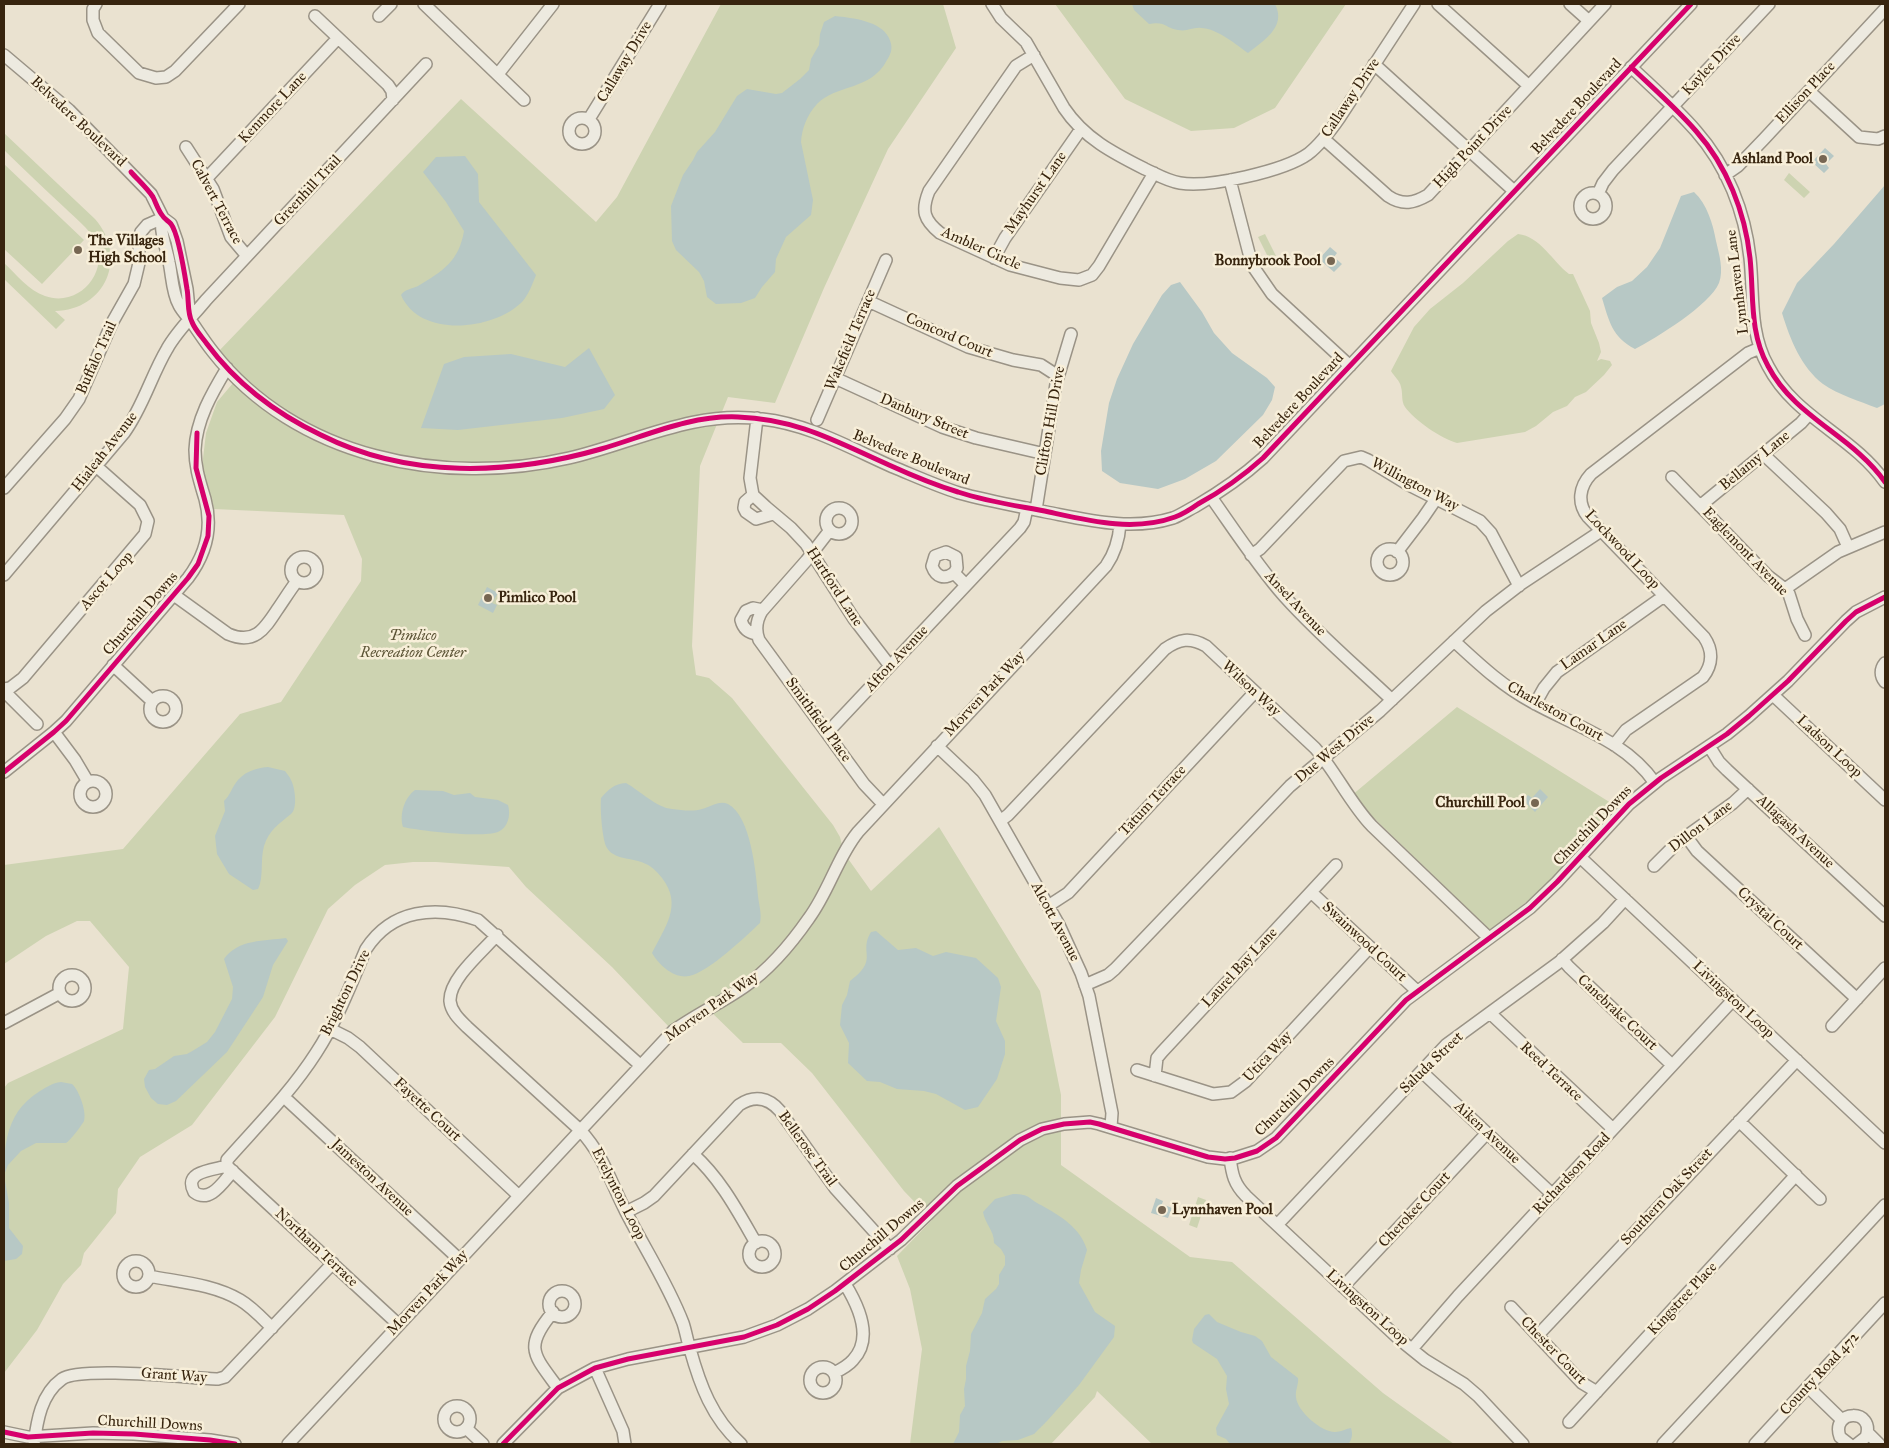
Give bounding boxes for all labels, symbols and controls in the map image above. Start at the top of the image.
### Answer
street label: Callaway Drive [594,18,656,106]
street label: Kaylee Drive [1679,30,1745,100]
street label: Callaway Drive [1318,55,1384,141]
street label: Belvedere Boulevard [1528,55,1626,159]
street label: Ellison Place [1772,58,1840,128]
street label: Kenmore Lane [235,68,311,148]
street label: Belvedere Boulevard [26,73,130,171]
street label: High Point Drive [1430,102,1516,192]
street label: Mayhurst Lane [1001,148,1071,238]
place label: Ashland Pool [1732,150,1813,168]
street label: Greenhill Trail [270,152,346,230]
marker: Ashland Pool [1817,153,1829,165]
street label: Calvert Terrace [186,157,246,247]
street label: Ambler Circle [938,223,1024,275]
street label: Lynnhaven Lane [1723,229,1753,335]
place label: The Villages High School [88,232,166,267]
marker: The Villages High School [72,244,84,256]
place label: Bonnybrook Pool [1215,252,1321,270]
marker: Bonnybrook Pool [1325,255,1337,267]
street label: Wakefield Terrace [822,287,880,393]
street label: Concord Court [903,310,995,362]
street label: Buffalo Trail [73,319,121,397]
street label: Belvedere Boulevard [1250,349,1348,453]
street label: Clifton Hill Drive [1033,365,1069,477]
street label: Danbury Street [877,390,971,444]
street label: Hialeah Avenue [68,408,142,496]
street label: Belvedere Boulevard [850,426,972,490]
street label: Bellamy Lane [1716,427,1794,495]
street label: Willington Way [1368,454,1462,516]
street label: Eaglemont Avenue [1698,504,1792,600]
street label: Lockwood Loop [1581,507,1663,593]
street label: Hartford Lane [802,544,866,630]
street label: Ascot Loop [77,548,137,614]
street label: Churchill Downs [100,568,182,660]
street label: Ansel Avenue [1260,568,1330,640]
place label: Pimlico Pool [498,589,576,607]
marker: Pimlico Pool [482,592,494,604]
street label: Lamar Lane [1557,616,1631,674]
street label: Afton Avenue [862,622,932,696]
park label: Pimlico Recreation Center [360,627,466,662]
street label: Morven Park Way [941,648,1029,740]
street label: Wilson Way [1218,657,1284,721]
street label: Smithfield Place [781,674,855,766]
street label: Charleston Court [1504,678,1606,746]
street label: Due West Drive [1292,711,1378,787]
street label: Ladson Loop [1792,712,1866,782]
street label: Tatum Terrace [1116,762,1190,840]
street label: Churchill Downs [1550,782,1636,870]
street label: Allagash Avenue [1752,791,1838,873]
place label: Churchill Pool [1435,794,1525,812]
marker: Churchill Pool [1529,797,1541,809]
street label: Dillon Lane [1666,797,1736,857]
street label: Alcott Avenue [1027,879,1083,965]
street label: Crystal Court [1733,884,1807,954]
street label: Swainwood Court [1318,898,1410,986]
street label: Laurel Bay Lane [1198,924,1282,1012]
street label: Brighton Drive [317,947,375,1039]
street label: Livingston Loop [1688,958,1778,1042]
street label: Morven Park Way [662,968,762,1046]
street label: Canebrake Court [1573,971,1661,1055]
street label: Utica Way [1240,1028,1296,1086]
street label: Saluda Street [1397,1028,1467,1098]
street label: Reed Terrace [1516,1038,1586,1106]
street label: Churchill Downs [1252,1054,1338,1140]
street label: Fayette Court [390,1074,464,1146]
street label: Aiken Avenue [1450,1098,1524,1168]
street label: Bellerose Trail [774,1108,840,1190]
street label: Richardson Road [1530,1129,1614,1219]
street label: Jameston Avenue [327,1135,417,1221]
street label: Evelynton Loop [587,1145,649,1243]
street label: Southern Oak Street [1617,1145,1717,1249]
street label: Cherokee Court [1375,1168,1455,1252]
street label: Churchill Downs [836,1195,928,1277]
place label: Lynnhaven Pool [1172,1201,1273,1219]
marker: Lynnhaven Pool [1156,1204,1168,1216]
street label: Northam Terrace [271,1205,361,1291]
street label: Morven Park Way [384,1247,472,1339]
street label: Kingstree Place [1645,1259,1721,1339]
street label: Livingston Loop [1322,1266,1412,1350]
street label: Chester Court [1516,1313,1590,1389]
street label: County Road 472 [1777,1328,1863,1420]
street label: Grant Way [140,1365,208,1387]
street label: Churchill Downs [97,1412,203,1436]

